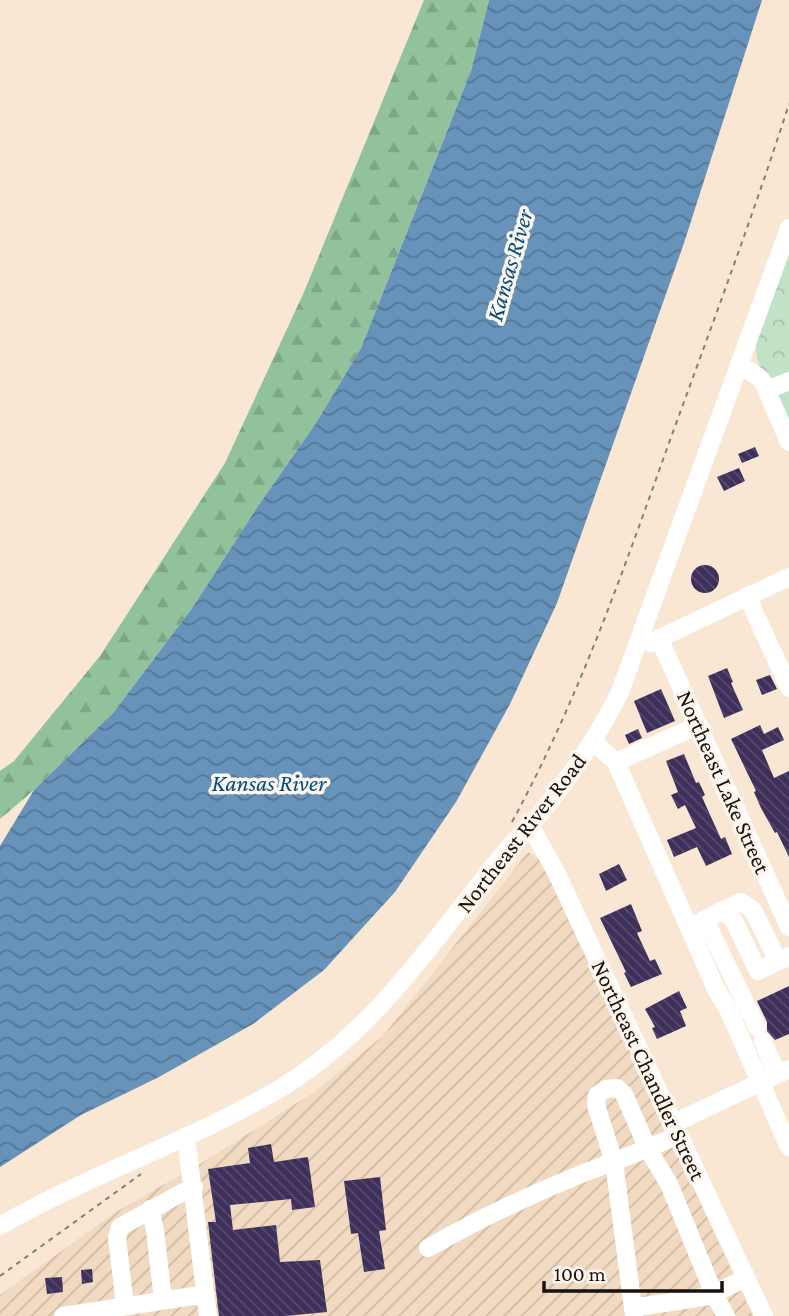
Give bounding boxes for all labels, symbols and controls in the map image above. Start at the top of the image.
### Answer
water label: Kansas River [480,206,538,324]
street label: Northeast Lake Street [672,686,776,878]
street label: Northeast River Road [451,748,591,918]
water label: Kansas River [212,769,327,796]
street label: Northeast Chandler Street [587,956,712,1185]
scale bar [544,1250,722,1294]
text: 100 m [554,1262,606,1286]

